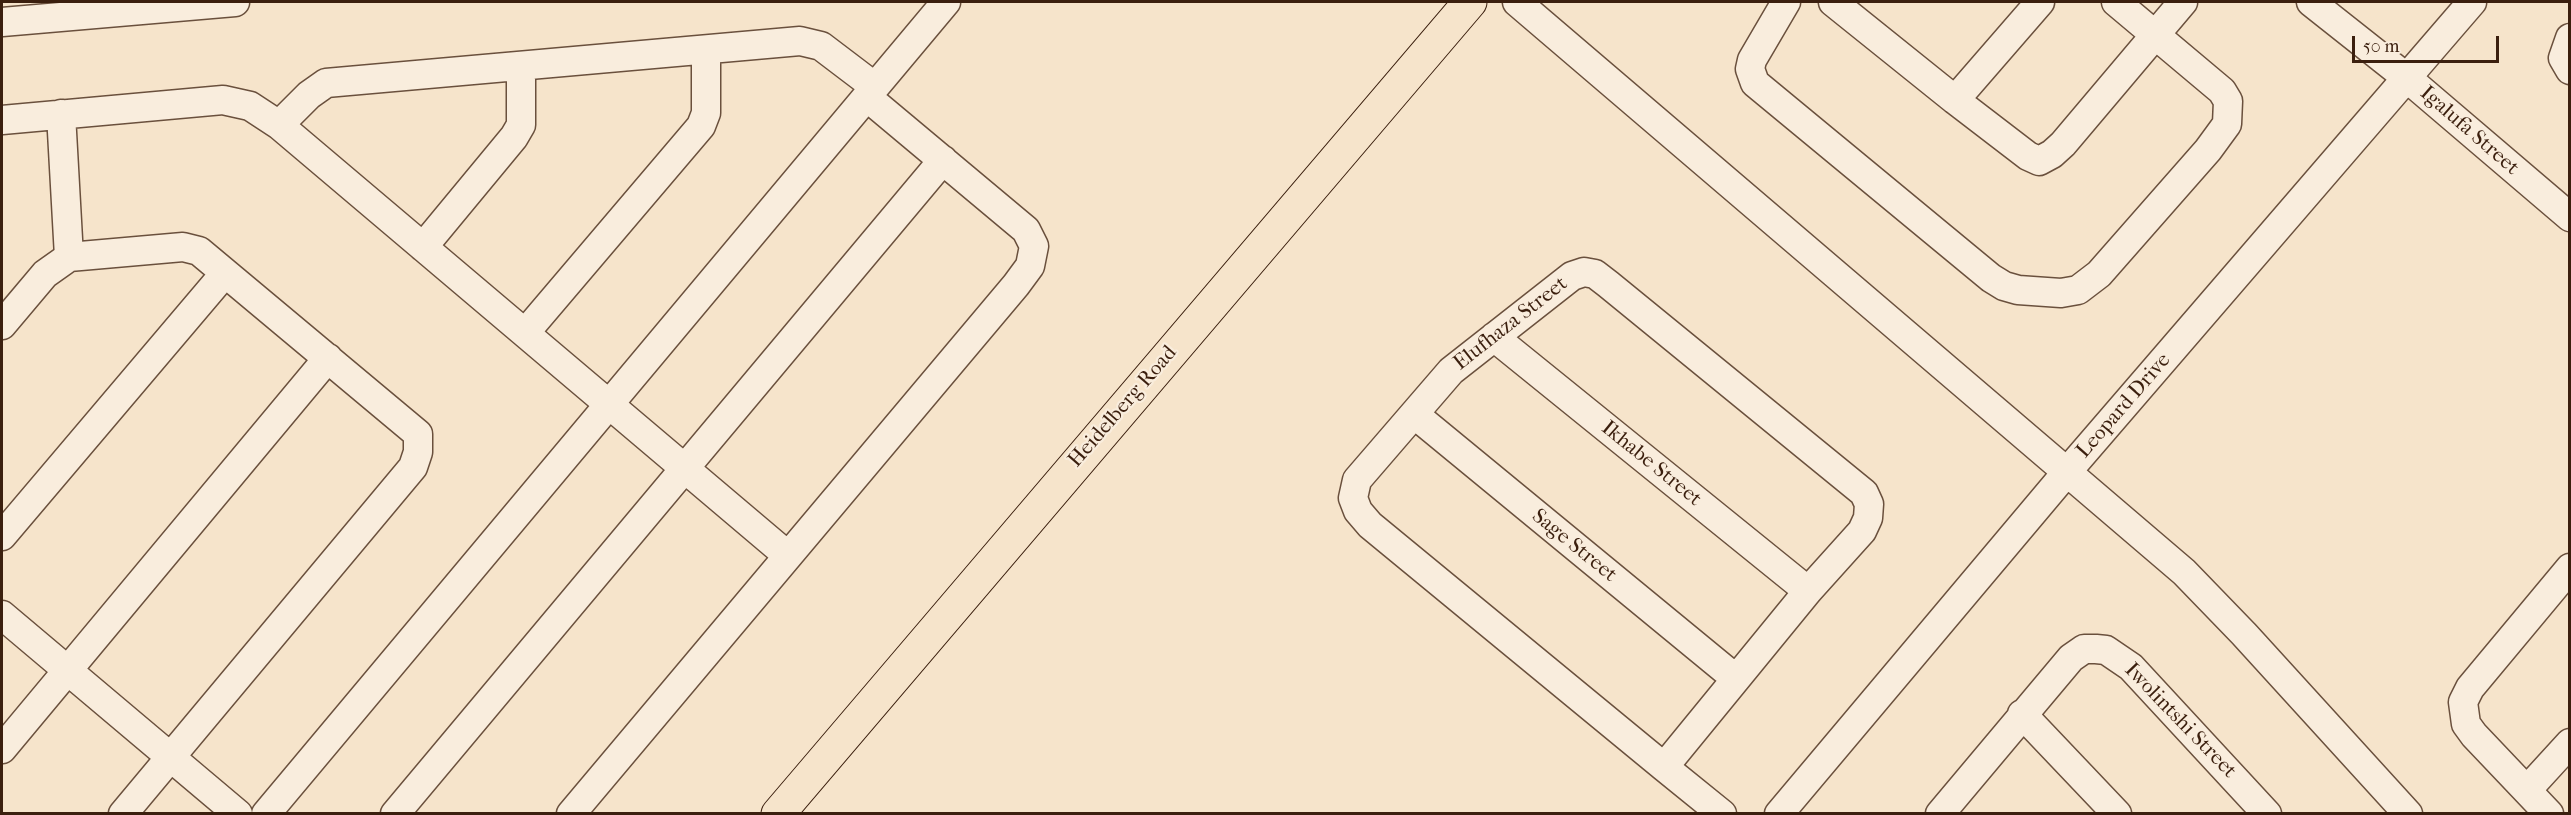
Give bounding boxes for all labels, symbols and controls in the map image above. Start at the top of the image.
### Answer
scale bar [2355,24,2502,62]
text: 50 m [2363,36,2399,57]
street label: Igalufa Street [2414,81,2524,181]
street label: Elufhaza Street [1449,272,1573,376]
street label: Heidelberg Road [1063,341,1183,473]
street label: Leopard Drive [2072,348,2176,464]
street label: Ikhabe Street [1596,416,1706,512]
street label: Sage Street [1526,504,1622,588]
street label: Iwolintshi Street [2119,658,2241,784]

